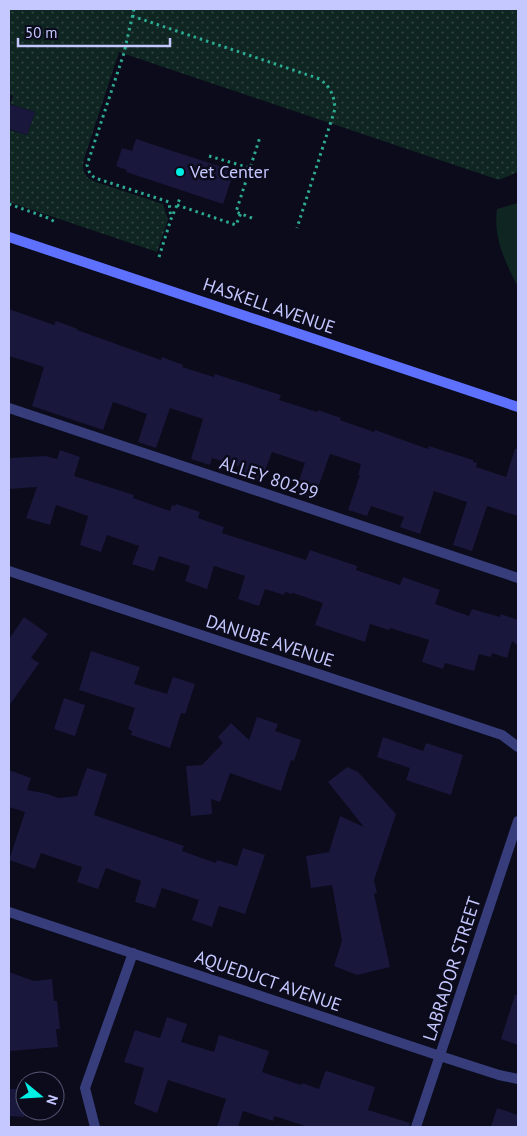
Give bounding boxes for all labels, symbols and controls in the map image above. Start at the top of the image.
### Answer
scale bar [18,15,170,47]
text: 50 m [25,23,58,42]
place label: Vet Center [189,160,269,183]
marker: Vet Center [174,166,186,178]
street label: HASKELL AVENUE [200,272,338,339]
street label: ALLEY 80299 [217,451,321,504]
street label: DANUBE AVENUE [203,609,337,672]
street label: LABRADOR STREET [417,894,486,1044]
street label: AQUEDUCT AVENUE [192,945,345,1016]
north arrow [15,1071,65,1121]
text: N [42,1093,62,1107]

